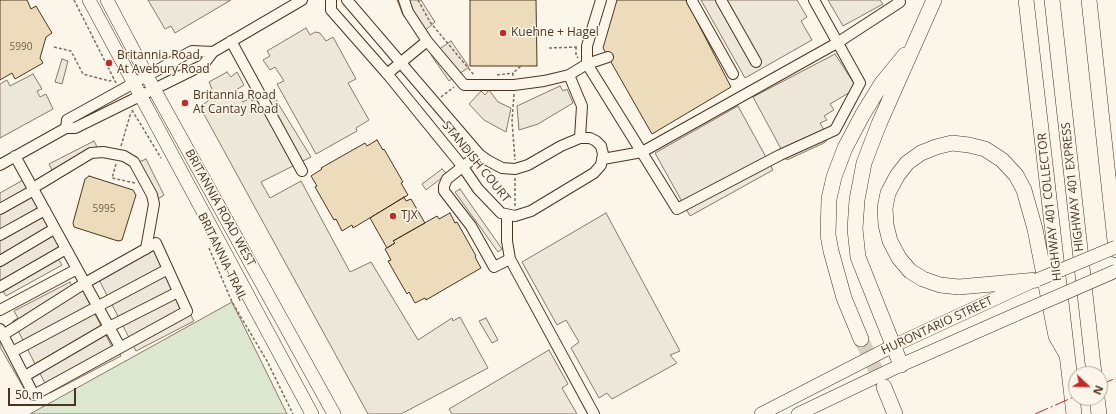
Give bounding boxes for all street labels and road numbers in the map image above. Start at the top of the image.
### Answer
street label: STANDISH COURT [439,119,513,205]
street label: HIGHWAY 401 EXPRESS [1059,122,1087,252]
street label: HIGHWAY 401 COLLECTOR [1035,132,1065,282]
street label: BRITANNIA ROAD WEST [182,147,258,269]
street label: BRITANNIA TRAIL [194,211,250,303]
street label: HURONTARIO STREET [879,294,995,358]

